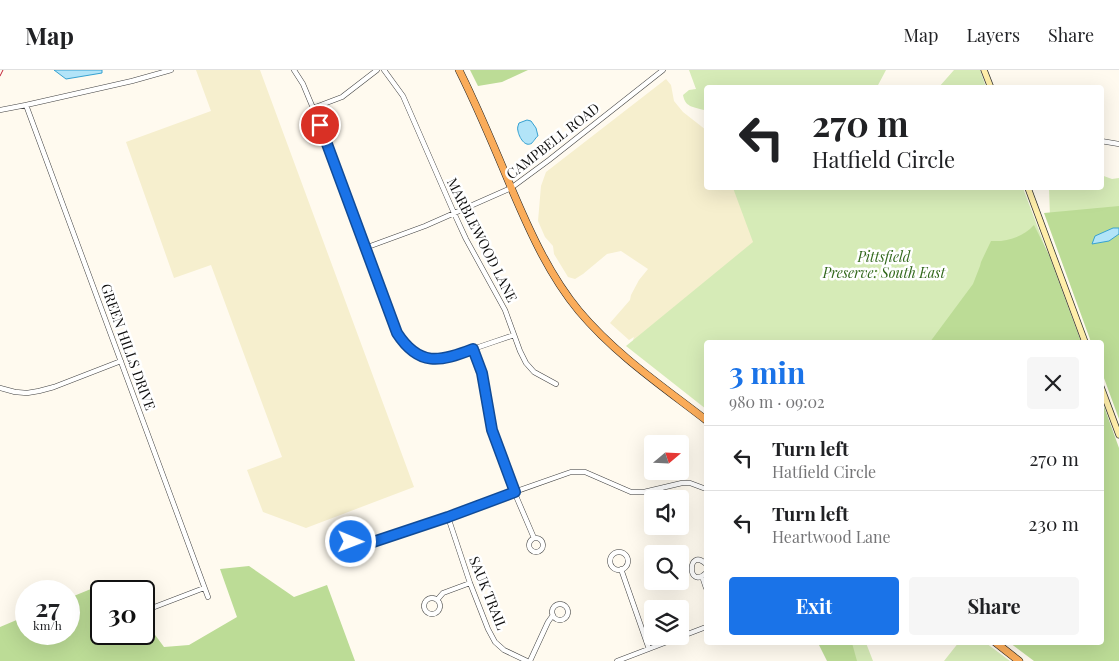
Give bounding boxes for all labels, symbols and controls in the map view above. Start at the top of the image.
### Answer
text: Map [25,19,74,51]
text: Map [903,23,938,47]
text: Layers [966,23,1020,47]
text: Share [1048,23,1094,47]
street label: CAMPBELL ROAD [502,98,603,183]
text: 270 m [812,99,909,146]
pin [299,104,341,146]
icon: left [729,105,794,170]
icon: arrive [306,111,334,139]
text: Hatfield Circle [812,144,955,174]
street label: MARBLEWOOD LANE [443,174,522,305]
park label: Pittsfield Preserve: South East [822,247,946,282]
street label: GREEN HILLS DRIVE [97,281,160,413]
text: 3 min [729,352,805,392]
button: close [1027,357,1079,409]
text: 980 m · 09:02 [729,391,825,412]
north arrow [644,435,689,480]
map controls [644,435,689,645]
text: Turn left [772,435,849,461]
icon: left [729,444,757,472]
text: 270 m [1029,445,1079,471]
text: Hatfield Circle [772,461,876,482]
button: sound [644,490,689,535]
text: Turn left [772,500,849,526]
icon: left [729,509,757,537]
text: 230 m [1028,510,1079,536]
position arrow [324,515,376,567]
text: Heartwood Lane [772,526,891,547]
button: search [644,545,689,590]
street label: SAUK TRAIL [465,553,512,632]
button: Exit [729,577,899,635]
button: Share [909,577,1079,635]
speed limit sign: 30 [90,580,155,645]
text: 27 [35,590,60,623]
button: layers [644,600,689,645]
text: km/h [33,617,62,633]

